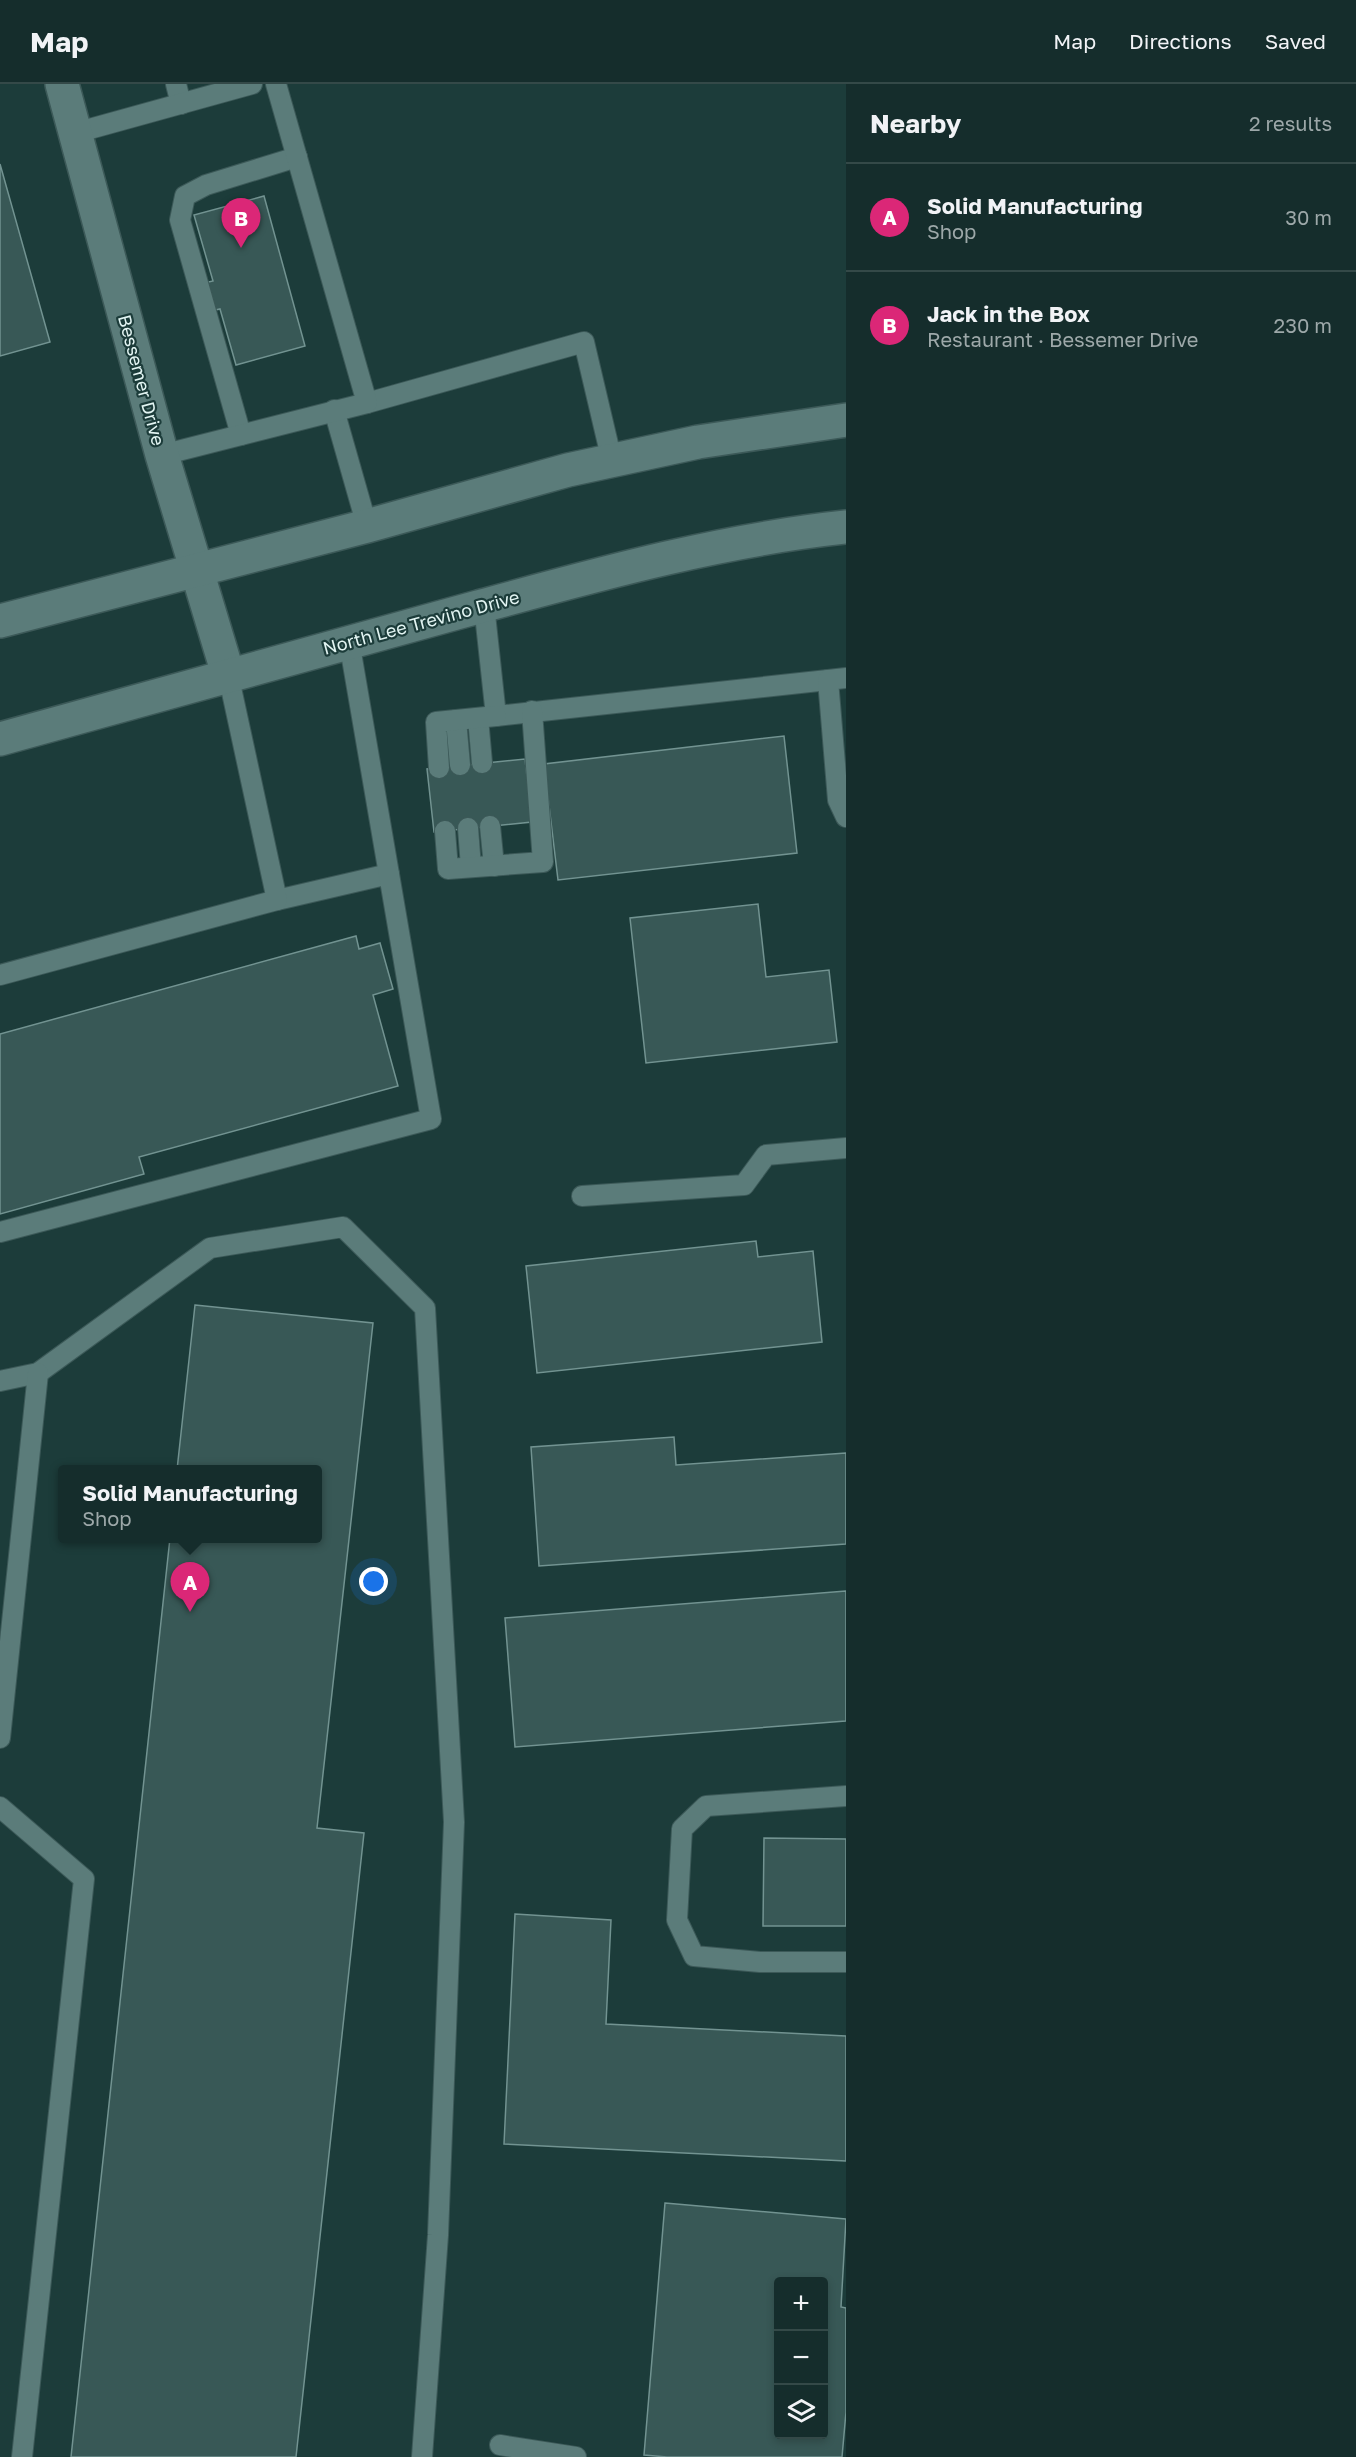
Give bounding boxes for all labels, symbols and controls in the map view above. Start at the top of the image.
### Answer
text: Map [30,25,88,58]
text: Map [1053,28,1096,54]
text: Directions [1129,28,1232,54]
text: Saved [1265,28,1326,54]
text: Nearby [870,108,961,139]
text: 2 results [1249,111,1332,135]
text: Solid Manufacturing [927,192,1142,219]
pin: B [222,198,260,248]
text: A [882,205,897,229]
text: 30 m [1285,205,1332,229]
text: Shop [927,219,976,243]
text: Jack in the Box [927,300,1090,327]
street label: Bessemer Drive [114,312,170,448]
text: B [882,313,897,337]
text: 230 m [1274,313,1332,337]
text: Restaurant · Bessemer Drive [927,327,1198,351]
street label: North Lee Trevino Drive [320,585,522,659]
popup [58,1465,322,1543]
text: Solid Manufacturing [82,1479,298,1506]
text: Shop [82,1506,132,1530]
pin: A [170,1562,210,1612]
your location [359,1567,388,1596]
map controls [774,2277,828,2439]
button: + [774,2277,828,2331]
button: − [774,2331,828,2385]
button: layers [774,2385,828,2439]

